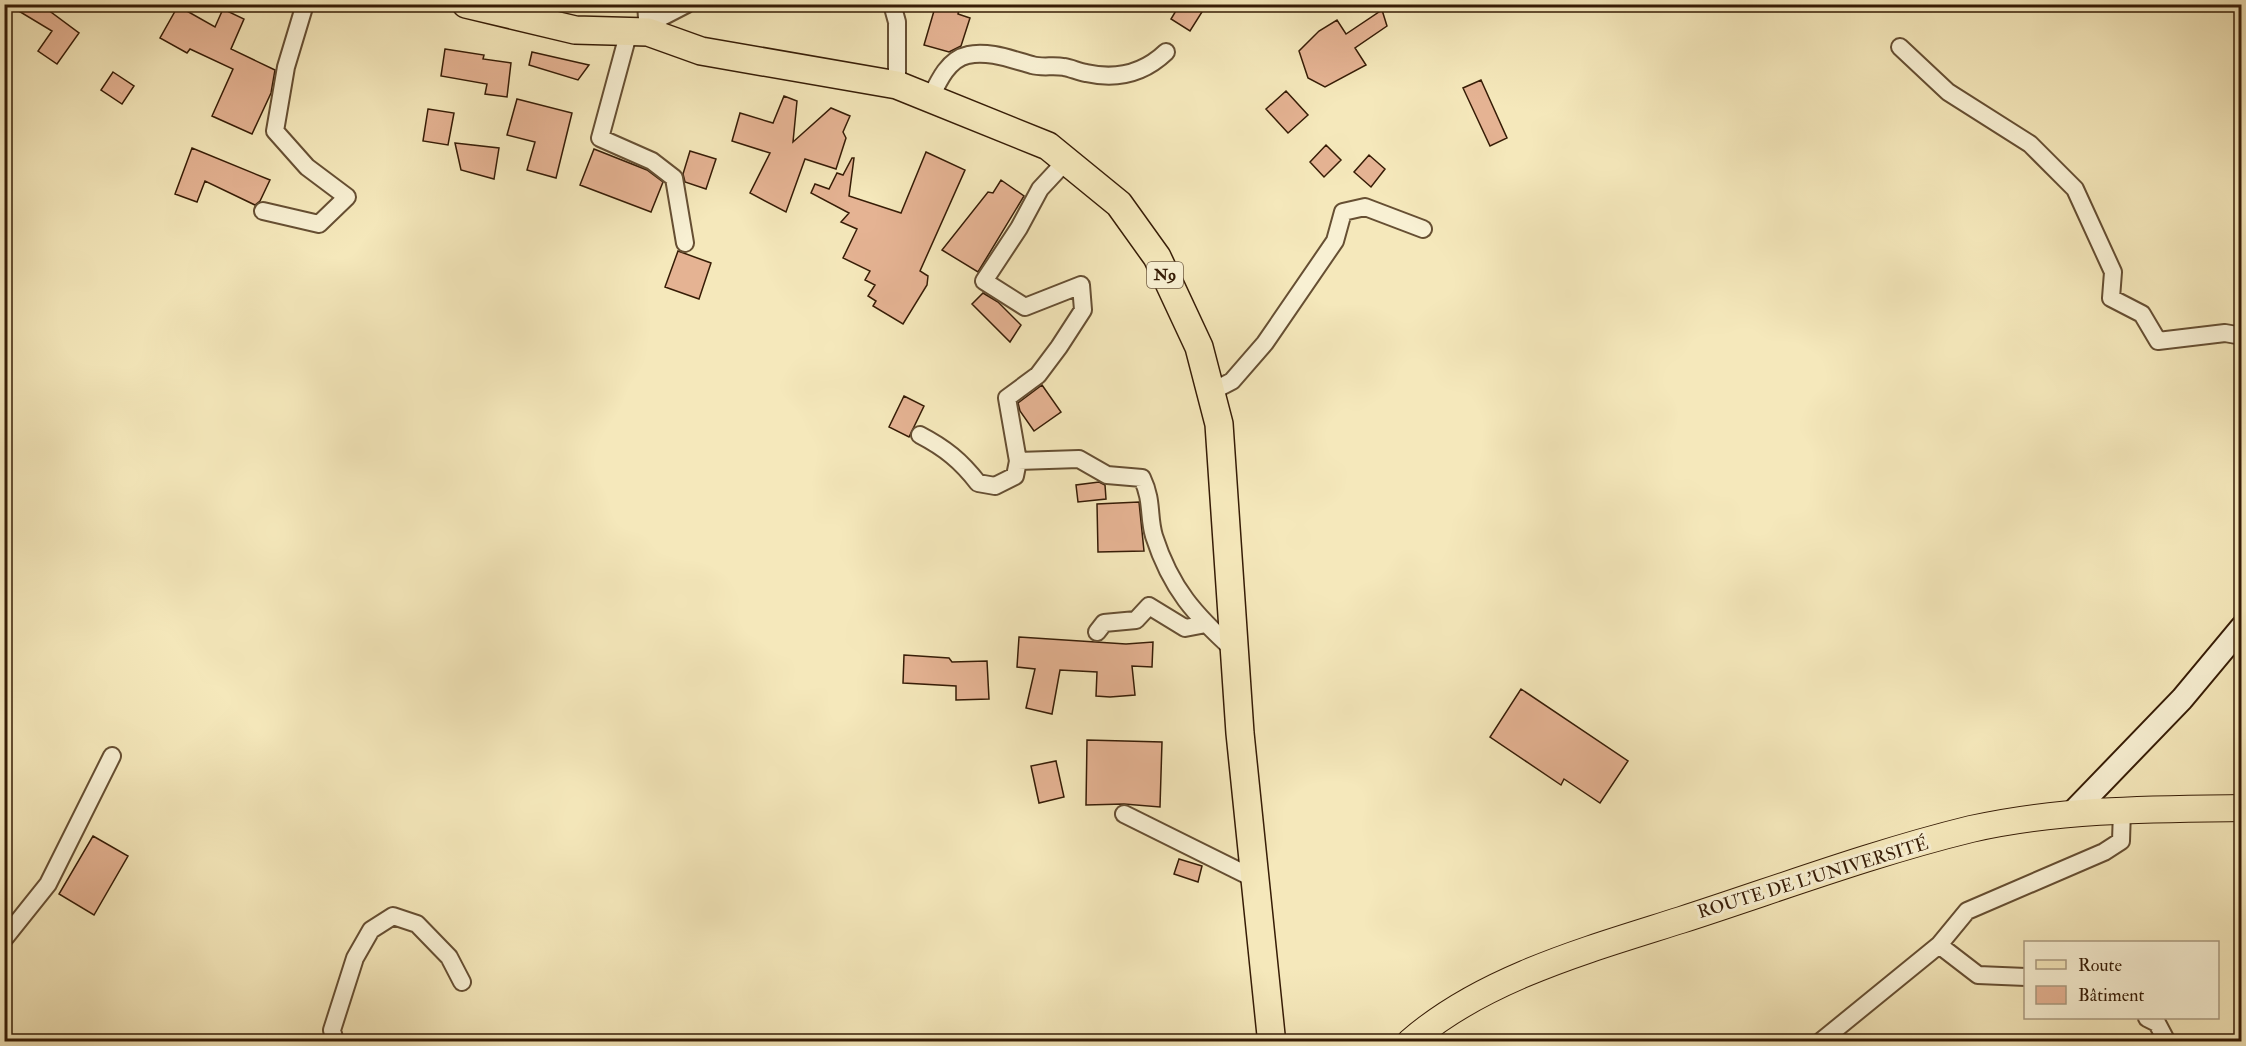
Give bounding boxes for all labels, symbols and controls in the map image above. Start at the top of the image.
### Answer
road number: N9 [1147,262,1183,288]
street label: ROUTE DE L'UNIVERSITÉ [1695,832,1931,924]
legend [2024,941,2219,1019]
text: Route [2078,954,2122,977]
text: Bâtiment [2078,984,2144,1007]

